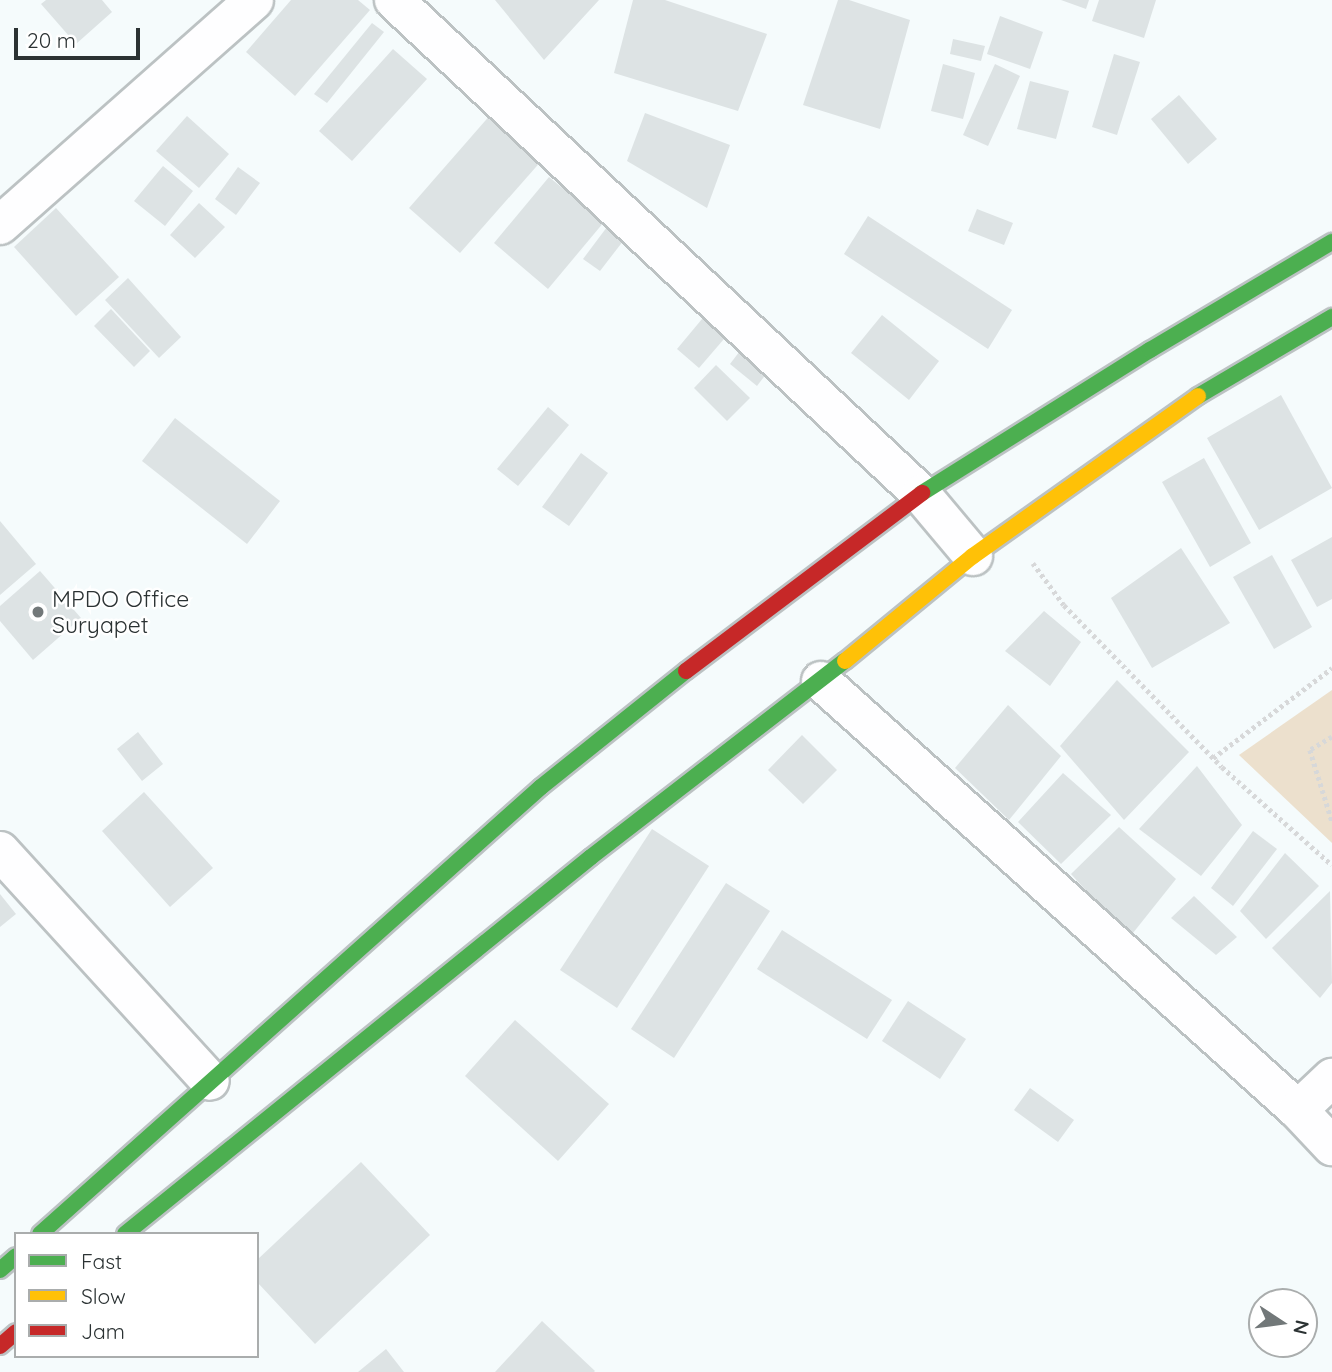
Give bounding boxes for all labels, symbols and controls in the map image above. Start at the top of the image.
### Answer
scale bar [18,14,144,58]
text: 20 m [27,27,76,53]
place label: MPDO Office Suryapet [52,585,189,639]
marker: MPDO Office Suryapet [30,604,46,620]
legend [14,1232,259,1358]
text: Fast [81,1248,122,1274]
text: Slow [81,1283,126,1309]
north arrow [1248,1288,1318,1358]
text: Jam [81,1318,125,1344]
text: N [1288,1318,1315,1337]

